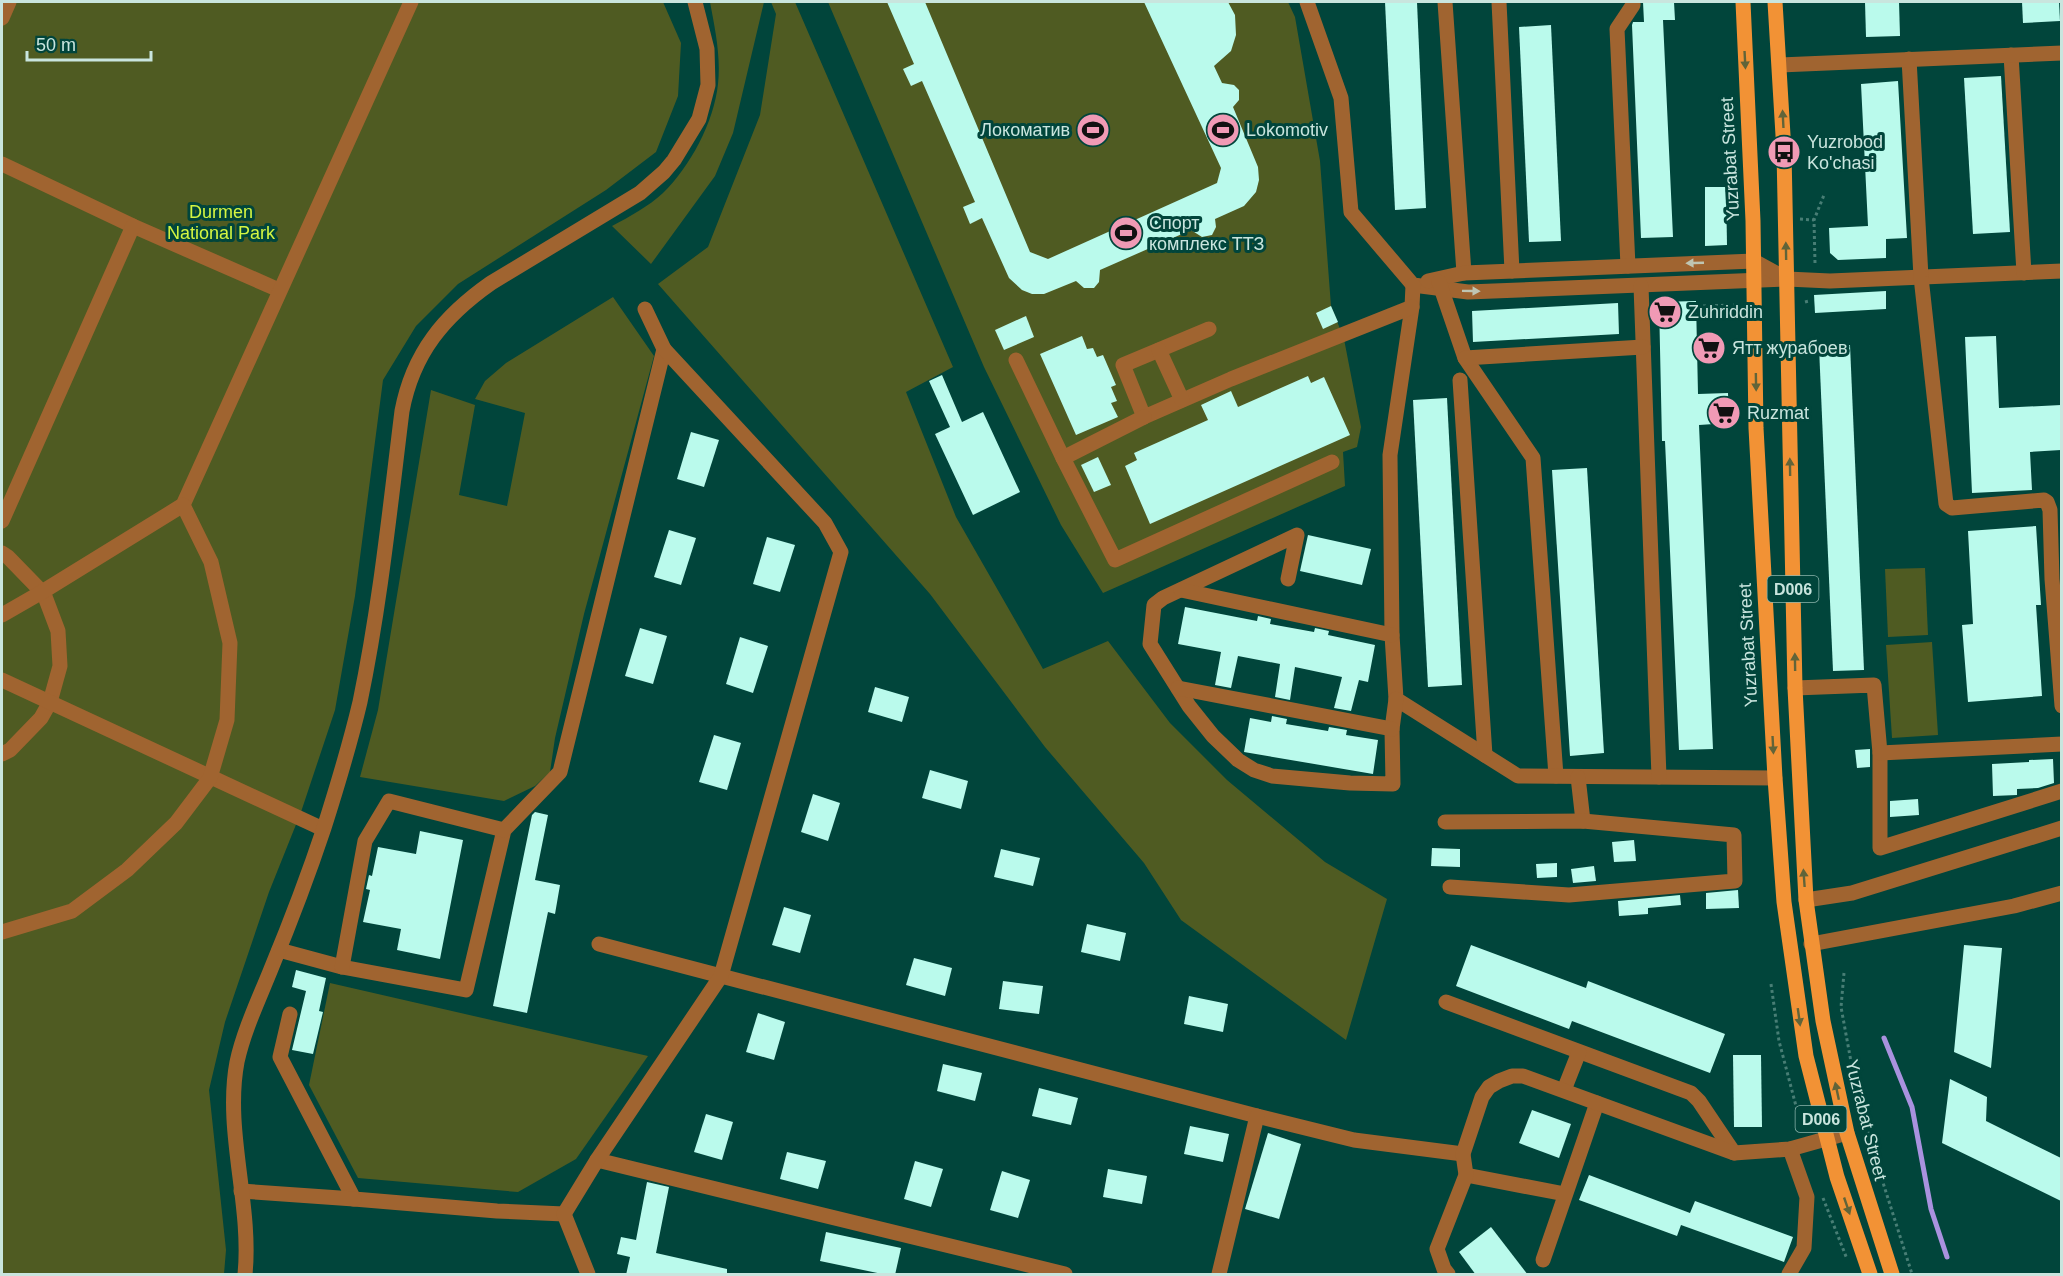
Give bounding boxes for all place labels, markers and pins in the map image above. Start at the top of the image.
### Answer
sports icon: Локоматив [1075,112,1111,148]
sports icon: Lokomotiv [1205,112,1241,148]
place label: Локоматив [980,120,1070,140]
place label: Lokomotiv [1246,120,1328,140]
place label: Yuzrobod Ko'chasi [1807,132,1883,173]
bus stop icon: Yuzrobod Ko'chasi [1766,134,1802,170]
place label: Спорт комплекс ТТЗ [1149,213,1264,254]
sports icon: Спорт комплекс ТТЗ [1108,215,1144,251]
supermarket icon: Zuhriddin [1647,294,1683,330]
place label: Zuhriddin [1688,302,1763,322]
supermarket icon: Ятт журабоев [1691,330,1727,366]
place label: Ятт журабоев [1732,338,1847,358]
supermarket icon: Ruzmat [1706,395,1742,431]
place label: Ruzmat [1747,403,1809,423]

